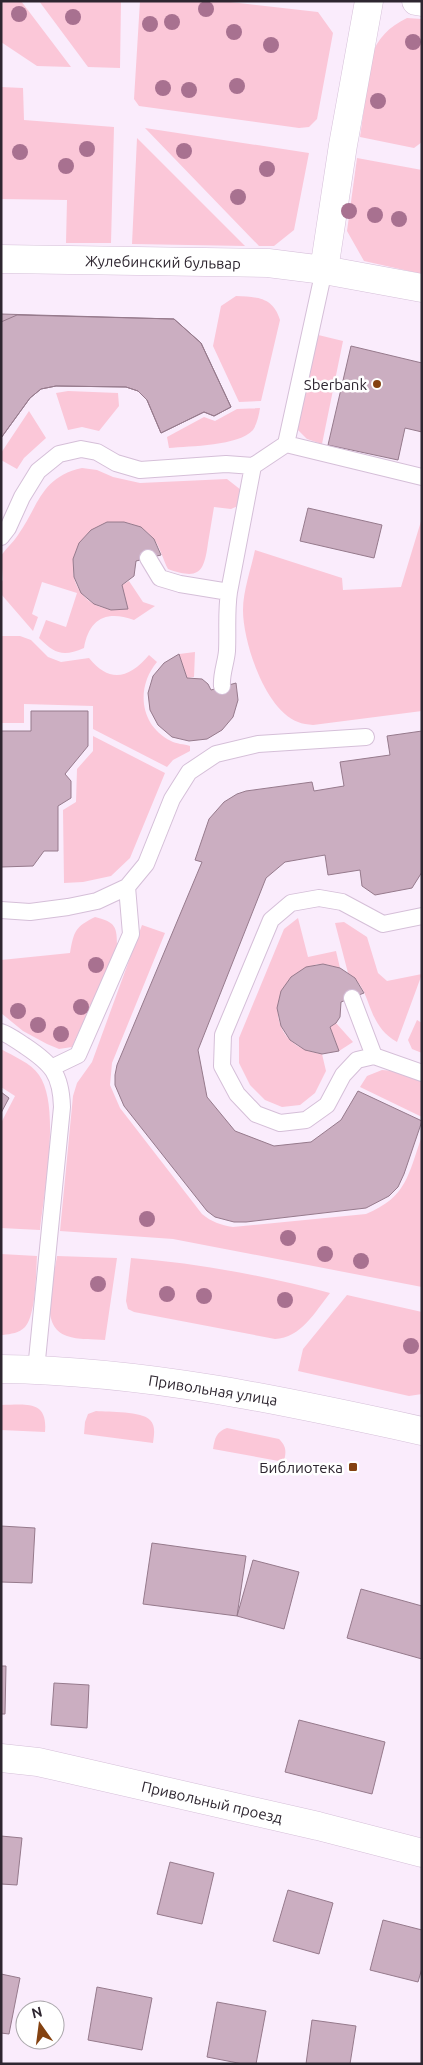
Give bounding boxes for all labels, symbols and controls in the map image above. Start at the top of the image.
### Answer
street label: Жулебинский бульвар [85,252,241,272]
place label: Sberbank [304,376,367,393]
marker: Sberbank [371,378,383,390]
street label: Привольная улица [147,1371,279,1409]
place label: Библиотека [259,1459,343,1476]
marker: Библиотека [347,1461,359,1473]
street label: Привольный проезд [140,1777,284,1827]
north arrow [15,2000,65,2050]
text: N [30,2003,44,2021]

